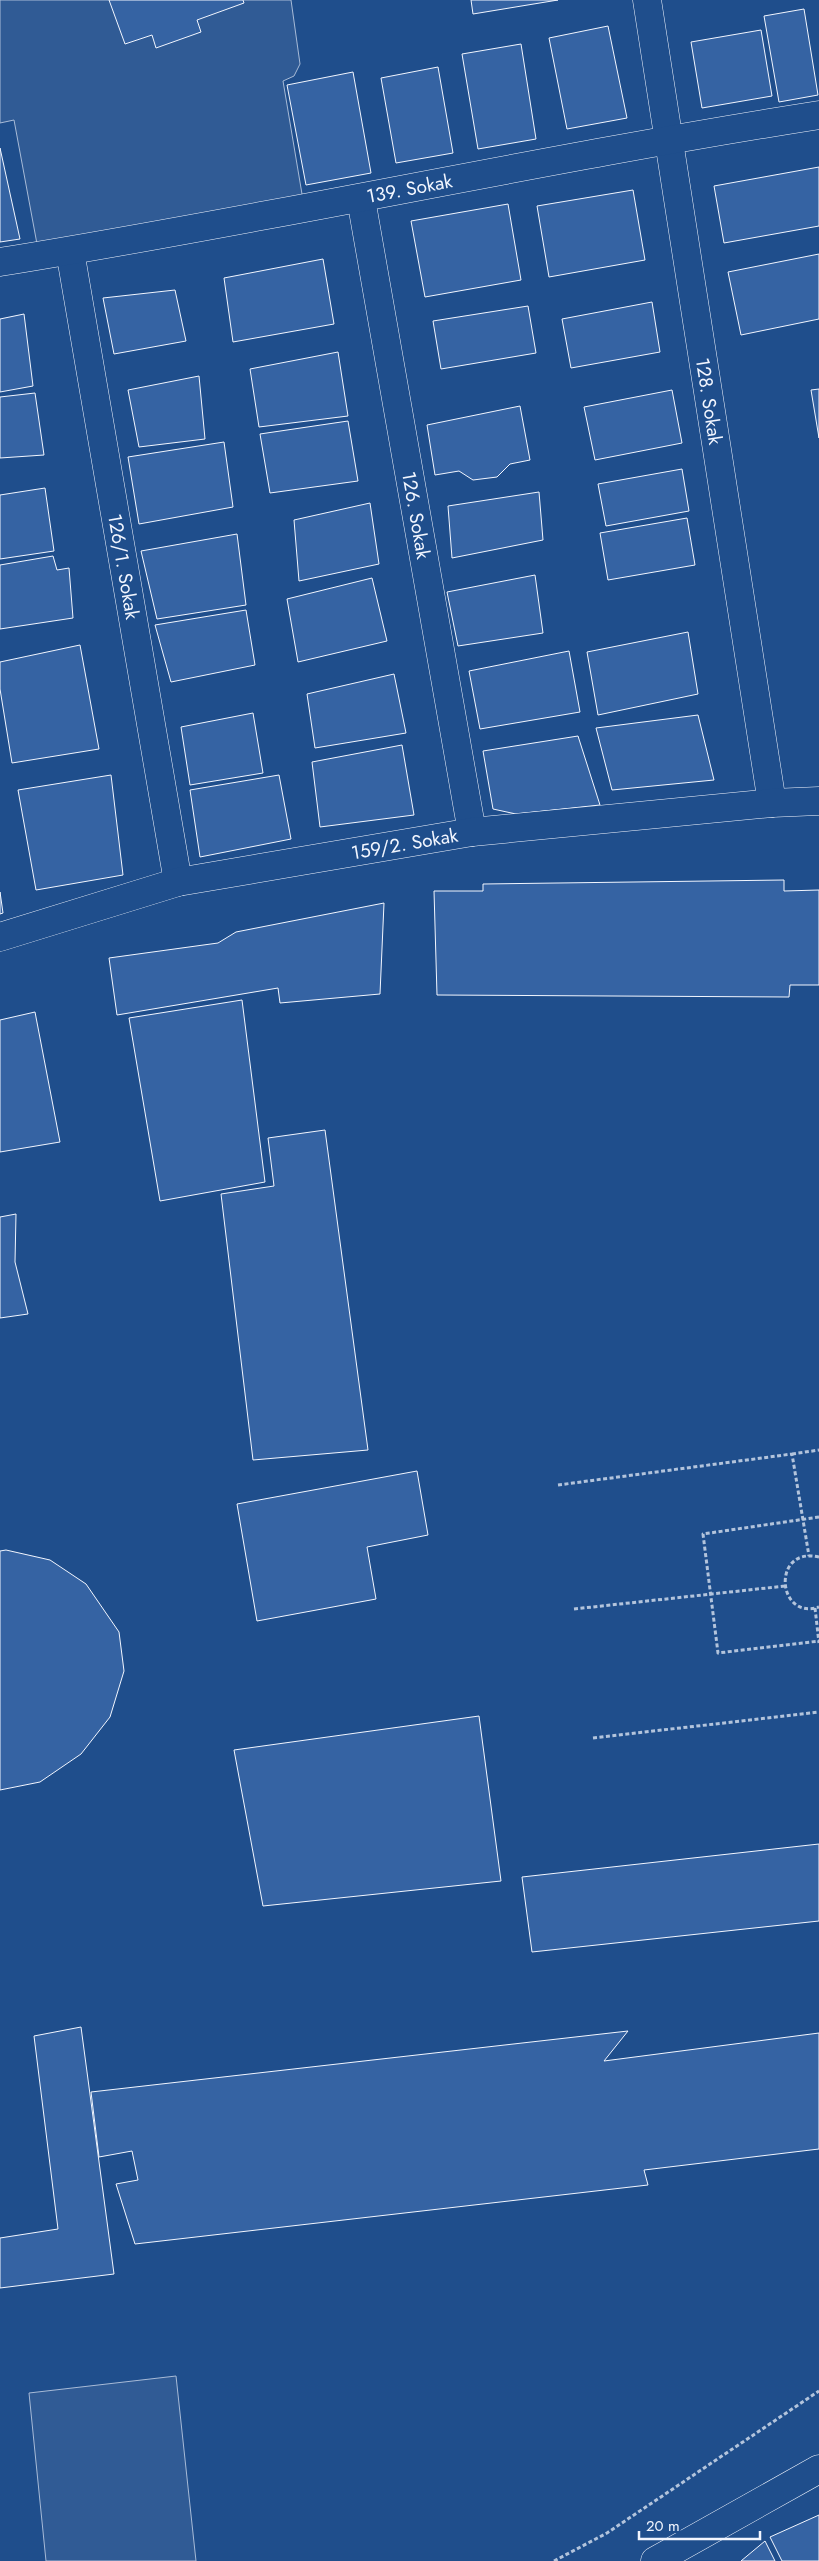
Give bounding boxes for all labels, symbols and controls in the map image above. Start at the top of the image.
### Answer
street label: 139. Sokak [364,167,455,209]
street label: 128. Sokak [689,356,730,447]
street label: 126. Sokak [396,469,437,562]
street label: 126/1. Sokak [102,512,146,622]
street label: 159/2. Sokak [349,821,460,866]
scale bar [639,2508,760,2540]
text: 20 m [646,2515,680,2537]

